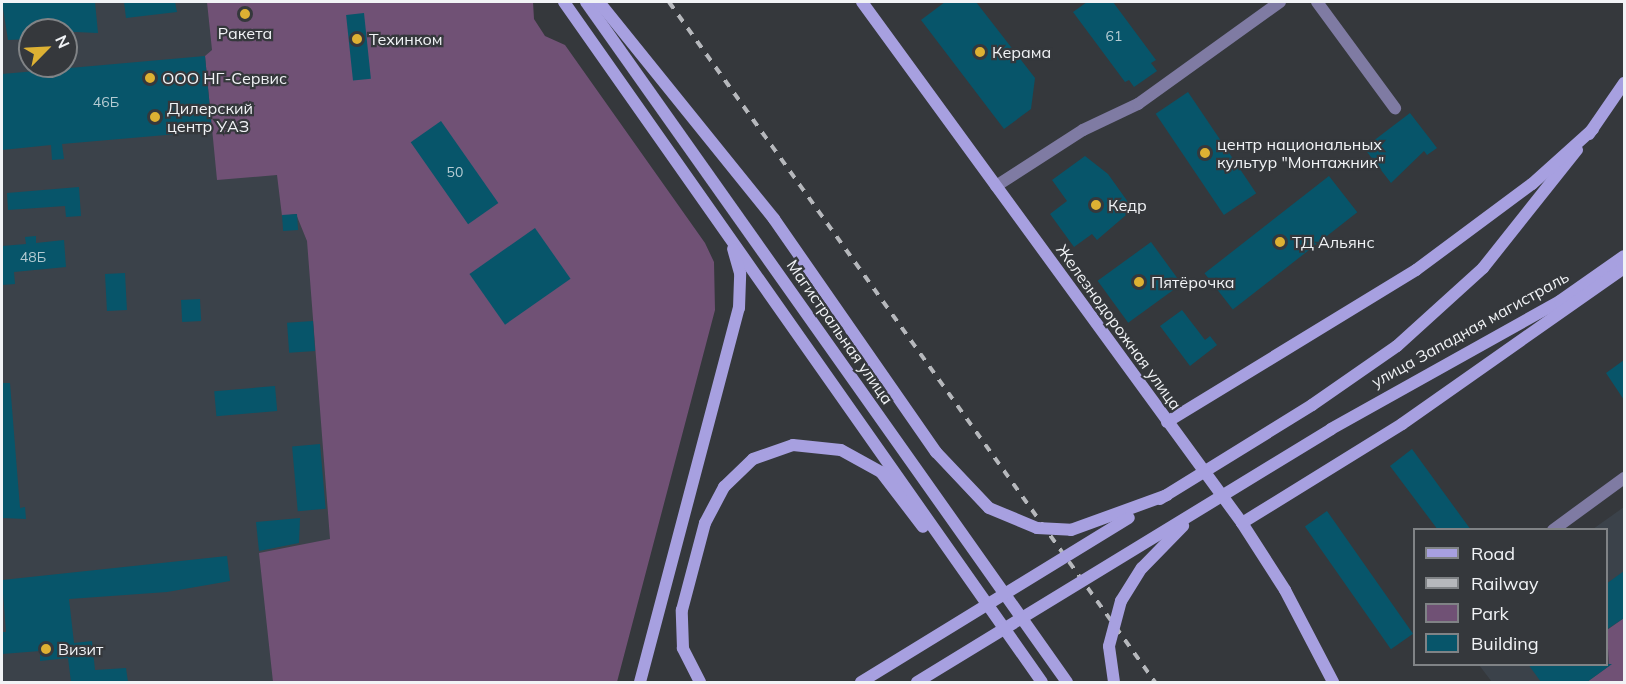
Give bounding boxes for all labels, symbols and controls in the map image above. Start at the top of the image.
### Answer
marker: Ракета [238,7,252,21]
north arrow [18,18,78,78]
place label: Ракета [218,23,272,43]
house number: 61 [1106,28,1122,44]
place label: Техинком [369,29,443,49]
text: N [51,32,74,51]
marker: Техинком [350,32,364,46]
place label: Керама [992,42,1051,62]
marker: Керама [973,45,987,59]
place label: ООО НГ-Сервис [162,68,287,88]
marker: ООО НГ-Сервис [143,71,157,85]
house number: 46Б [93,94,119,110]
place label: Дилерский центр УАЗ [167,98,253,136]
marker: Дилерский центр УАЗ [148,110,162,124]
place label: центр национальных культур "Монтажник" [1217,134,1384,172]
marker: центр национальных культур "Монтажник" [1198,146,1212,160]
house number: 50 [447,164,463,180]
place label: Кедр [1108,195,1147,215]
marker: Кедр [1089,198,1103,212]
place label: ТД Альянс [1292,232,1374,252]
marker: ТД Альянс [1273,235,1287,249]
street label: Железнодорожная улица [1052,241,1186,413]
house number: 48Б [20,249,46,265]
street label: Магистральная улица [783,256,897,408]
street label: улица Западная магистраль [1368,267,1572,391]
place label: Пятёрочка [1151,272,1235,292]
marker: Пятёрочка [1132,275,1146,289]
legend [1413,528,1608,666]
text: Road [1471,542,1515,565]
text: Railway [1471,572,1539,595]
text: Park [1471,602,1509,625]
text: Building [1471,632,1539,655]
place label: Визит [58,639,103,659]
marker: Визит [39,642,53,656]

